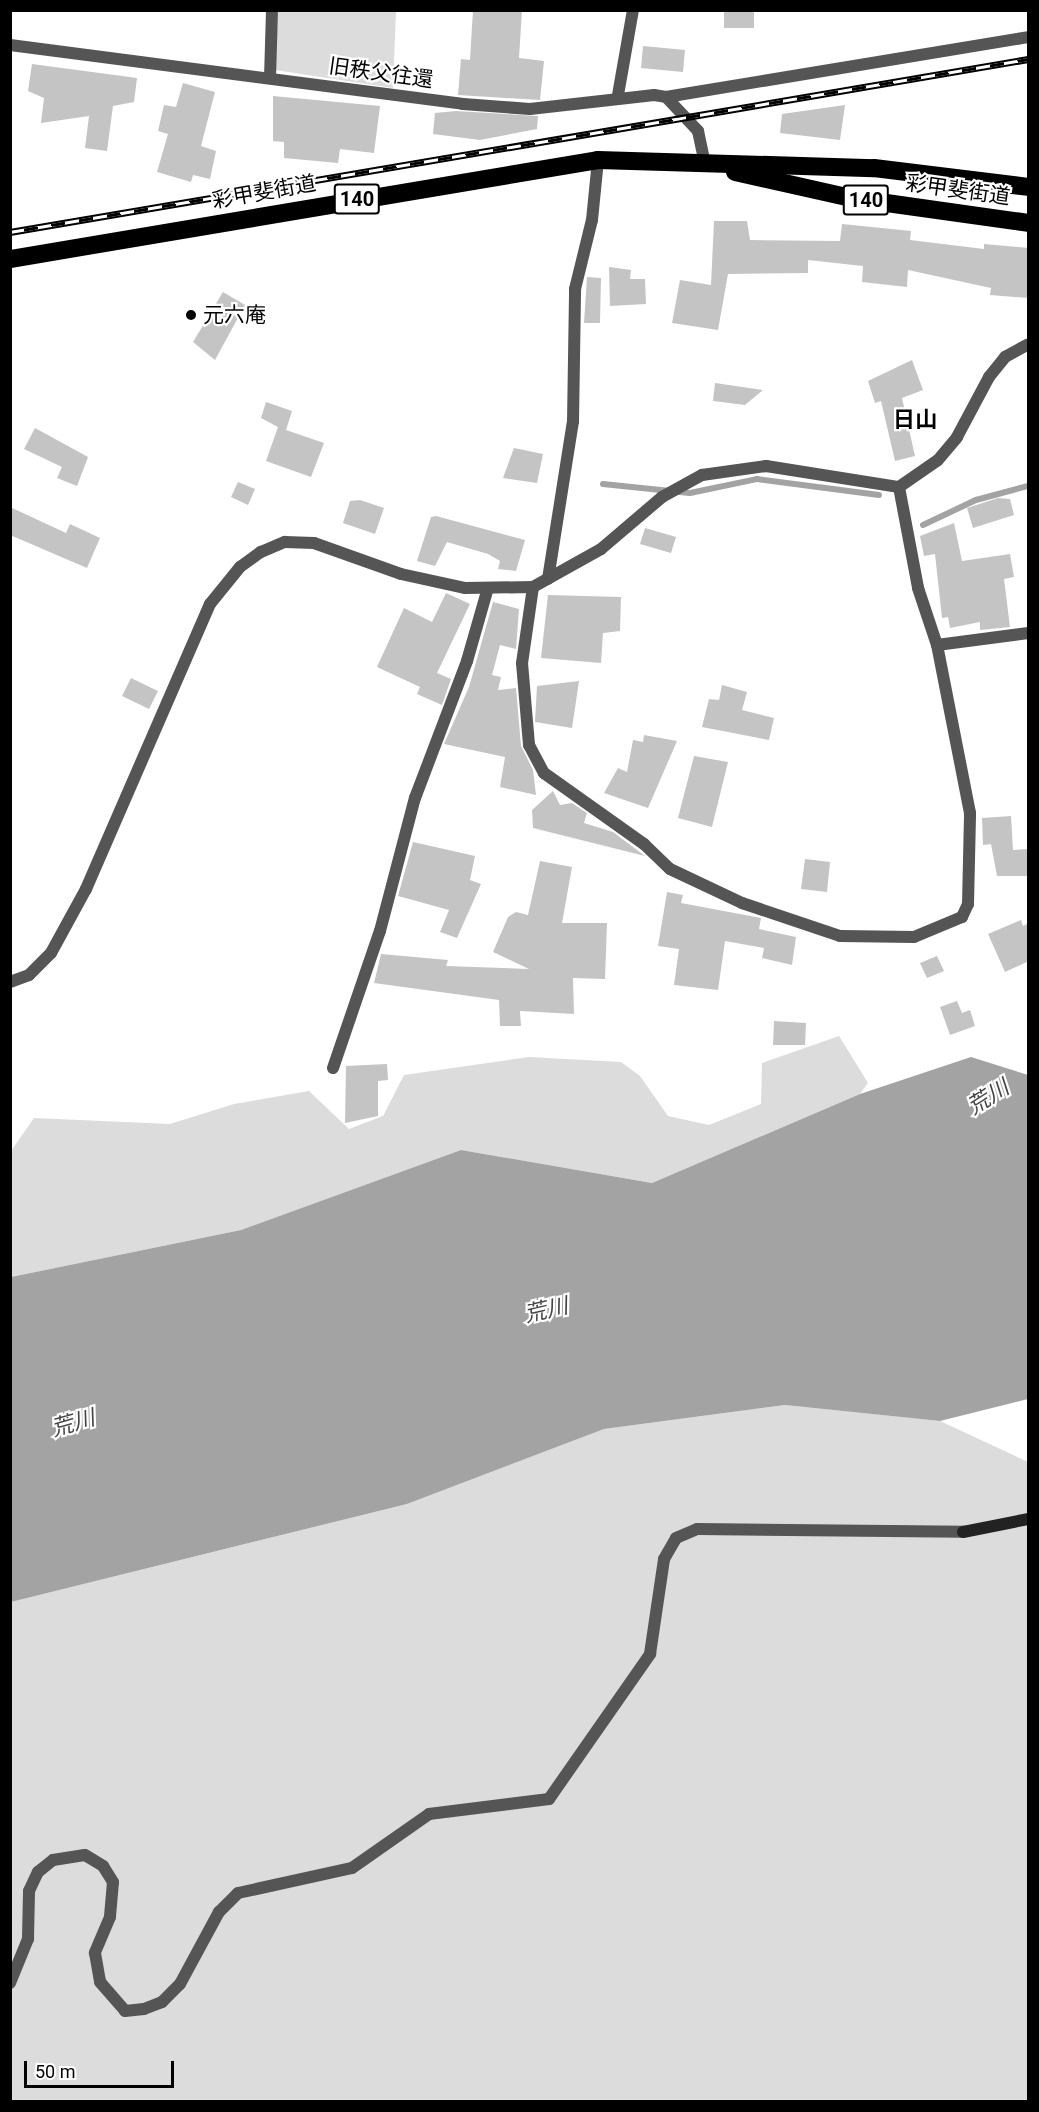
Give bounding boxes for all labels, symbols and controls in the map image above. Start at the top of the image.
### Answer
street label: 旧秩父往還 [327,53,435,93]
street label: 彩甲斐街道 [210,170,318,214]
street label: 彩甲斐街道 [904,170,1012,210]
road number: 140 [333,182,381,216]
road number: 140 [842,183,890,217]
place label: 元六庵 [203,302,266,328]
marker: 元六庵 [184,308,198,322]
district label: 日山 [893,407,937,433]
water label: 荒川 [962,1074,1014,1120]
water label: 荒川 [522,1292,570,1328]
water label: 荒川 [48,1404,98,1442]
scale bar [27,2049,177,2087]
text: 50 m [35,2061,75,2082]

